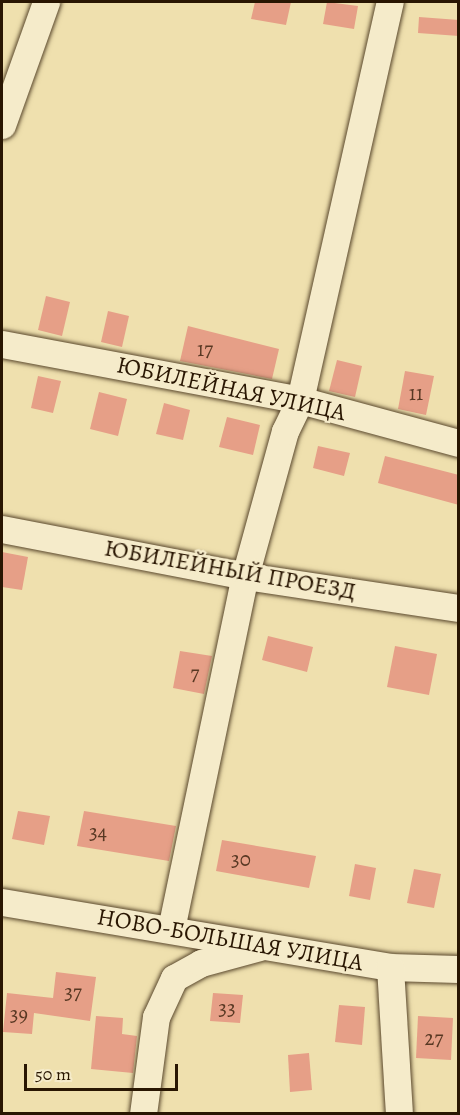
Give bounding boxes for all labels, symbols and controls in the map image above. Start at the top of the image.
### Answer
house number: 17 [197,336,213,362]
street label: ЮБИЛЕЙНАЯ УЛИЦА [114,351,348,427]
house number: 11 [409,380,423,406]
street label: ЮБИЛЕЙНЫЙ ПРОЕЗД [102,534,358,606]
house number: 7 [191,660,199,686]
house number: 34 [89,819,107,845]
house number: 30 [231,846,251,872]
street label: НОВО-БОЛЬШАЯ УЛИЦА [95,902,365,978]
house number: 37 [64,979,82,1005]
house number: 33 [218,995,236,1021]
house number: 39 [10,1001,28,1027]
house number: 27 [425,1025,443,1051]
scale bar [27,1052,182,1090]
text: 50 m [35,1062,71,1086]

